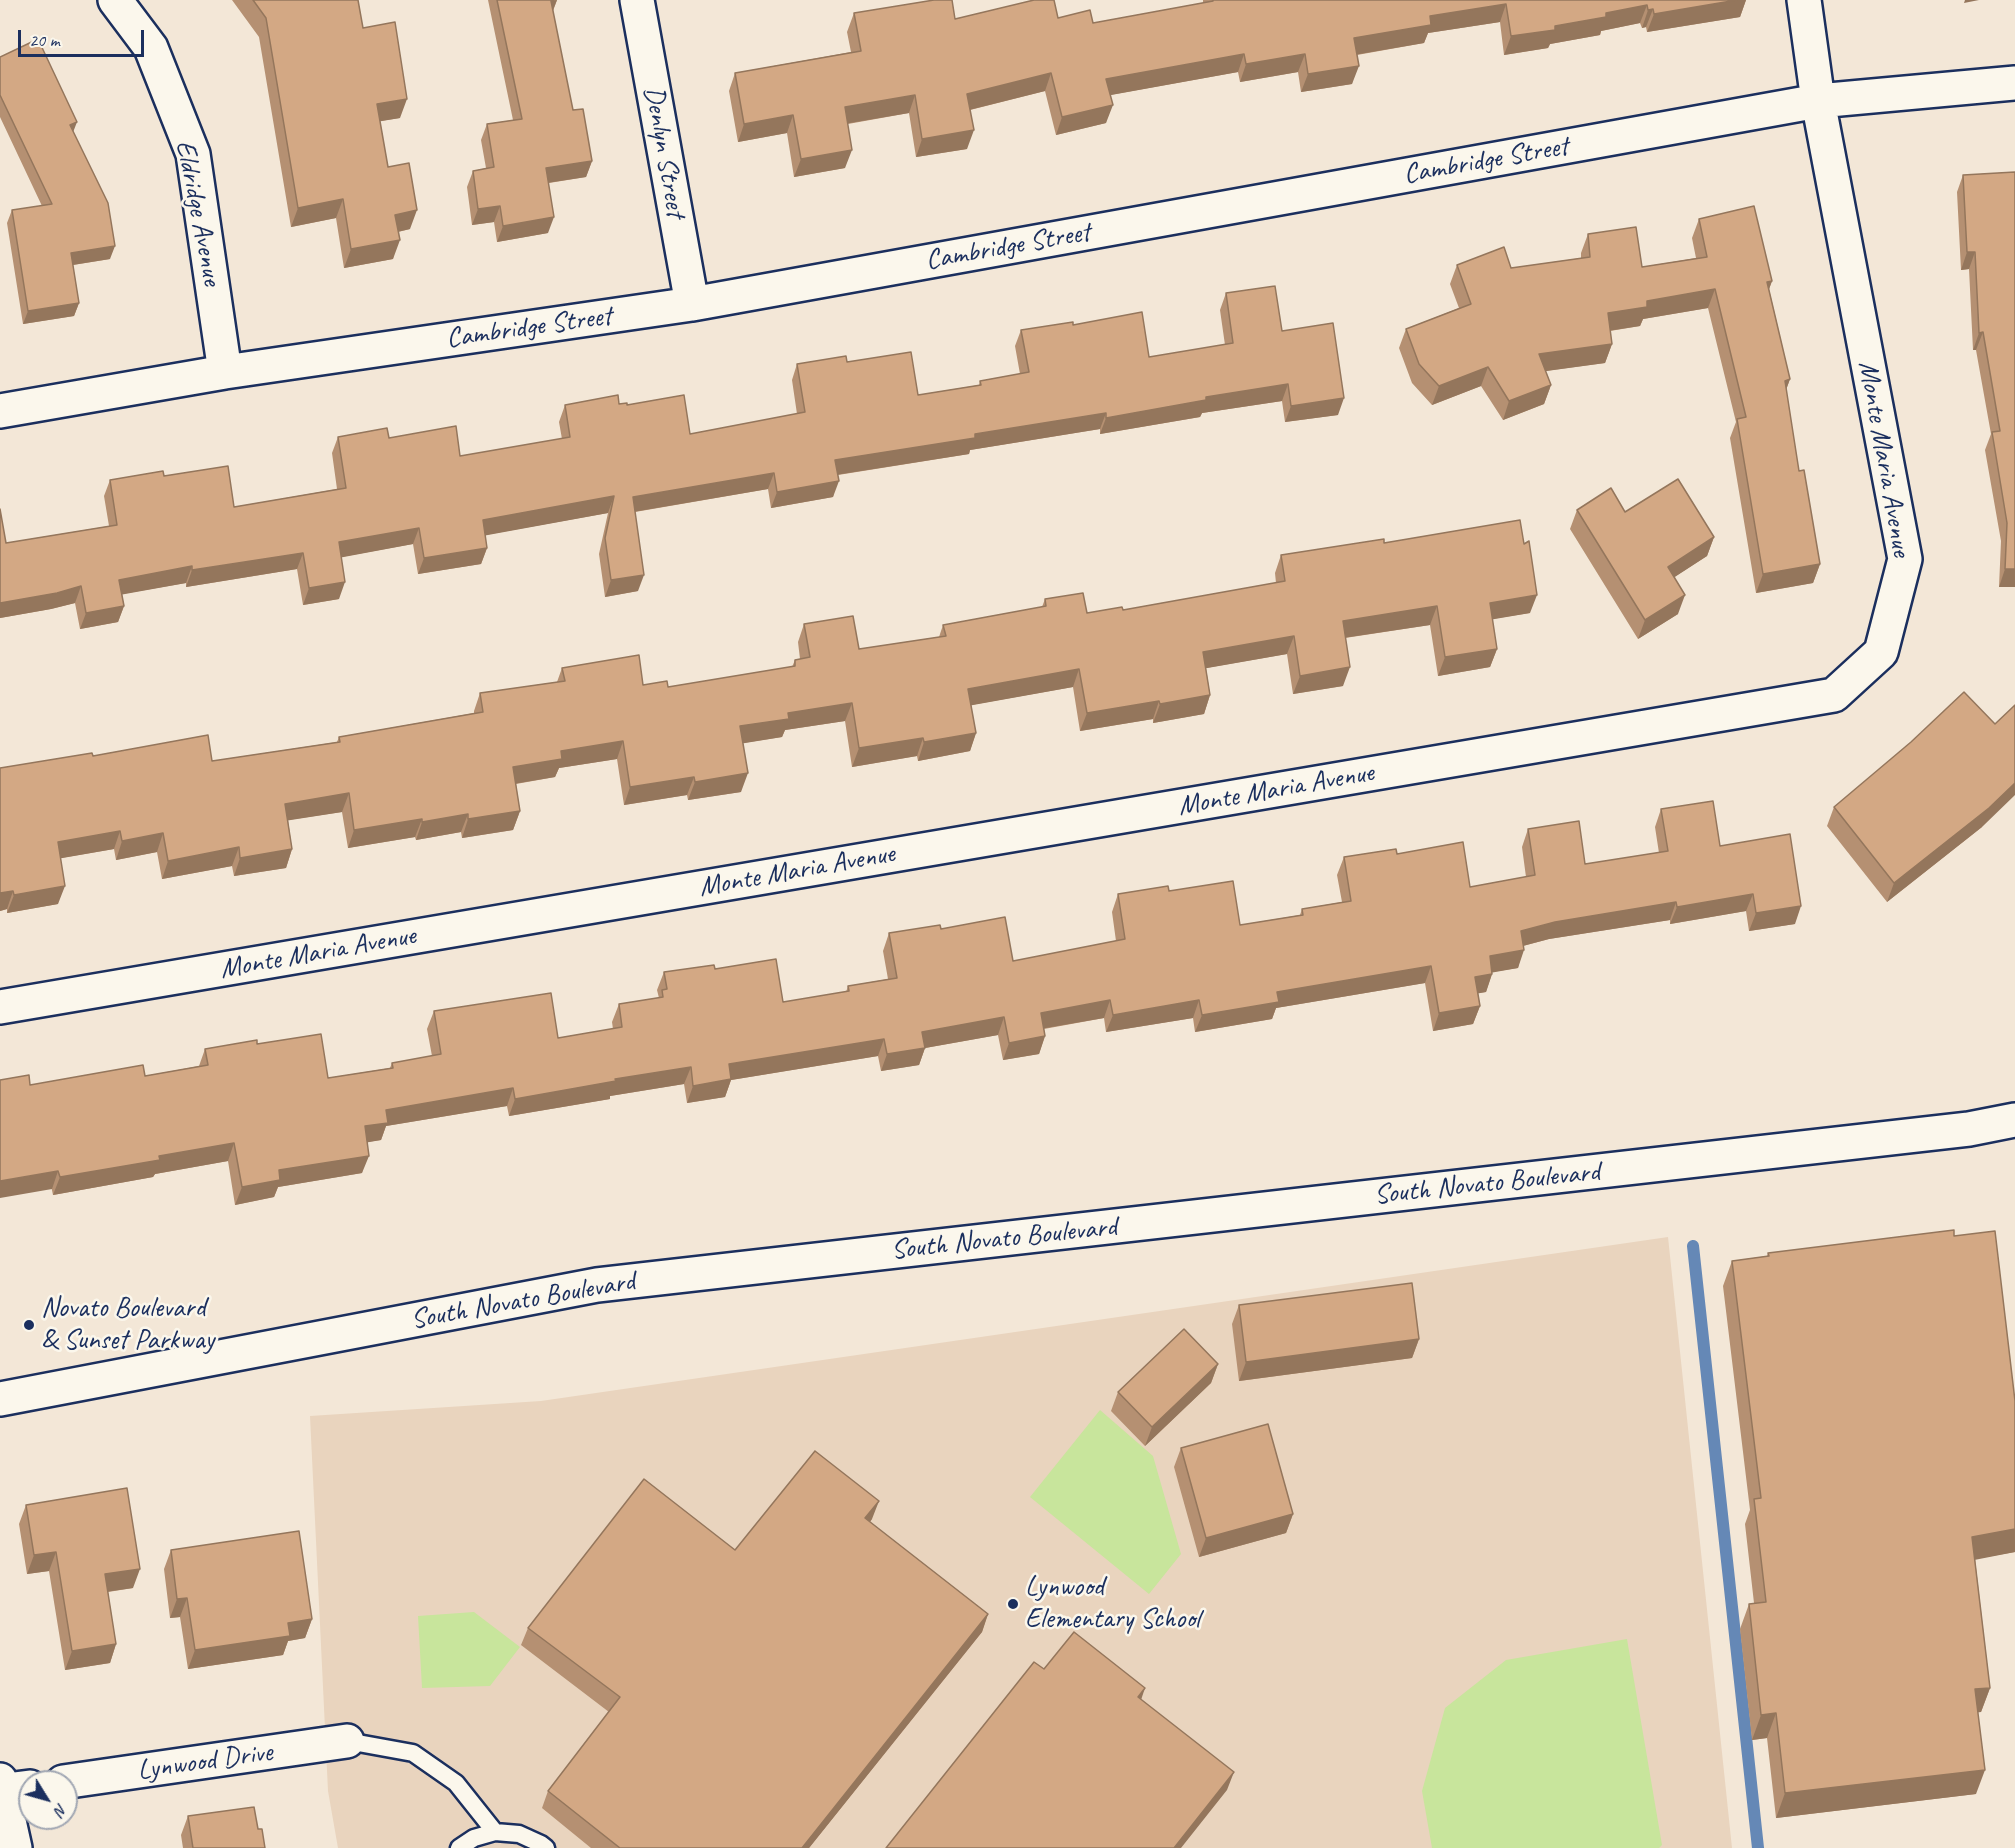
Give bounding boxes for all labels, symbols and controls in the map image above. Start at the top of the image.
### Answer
scale bar [21,18,147,56]
text: 20 m [29,29,60,51]
street label: Denlyn Street [636,84,692,220]
street label: Cambridge Street [1401,130,1571,192]
street label: Eldridge Avenue [167,138,229,288]
street label: Cambridge Street [923,216,1093,278]
street label: Cambridge Street [444,300,614,356]
street label: Monte Maria Avenue [1850,359,1918,559]
street label: Monte Maria Avenue [1176,756,1376,824]
street label: Monte Maria Avenue [697,837,897,905]
street label: Monte Maria Avenue [218,919,418,987]
street label: South Novato Boulevard [1372,1155,1602,1213]
street label: South Novato Boulevard [889,1210,1119,1268]
street label: South Novato Boulevard [408,1265,638,1337]
place label: Novato Boulevard & Sunset Parkway [41,1292,214,1358]
marker: Novato Boulevard & Sunset Parkway [22,1318,36,1332]
place label: Lynwood Elementary School [1025,1571,1200,1637]
marker: Lynwood Elementary School [1006,1597,1020,1611]
street label: Lynwood Drive [135,1736,275,1788]
north arrow [18,1770,78,1830]
text: N [50,1800,72,1820]

